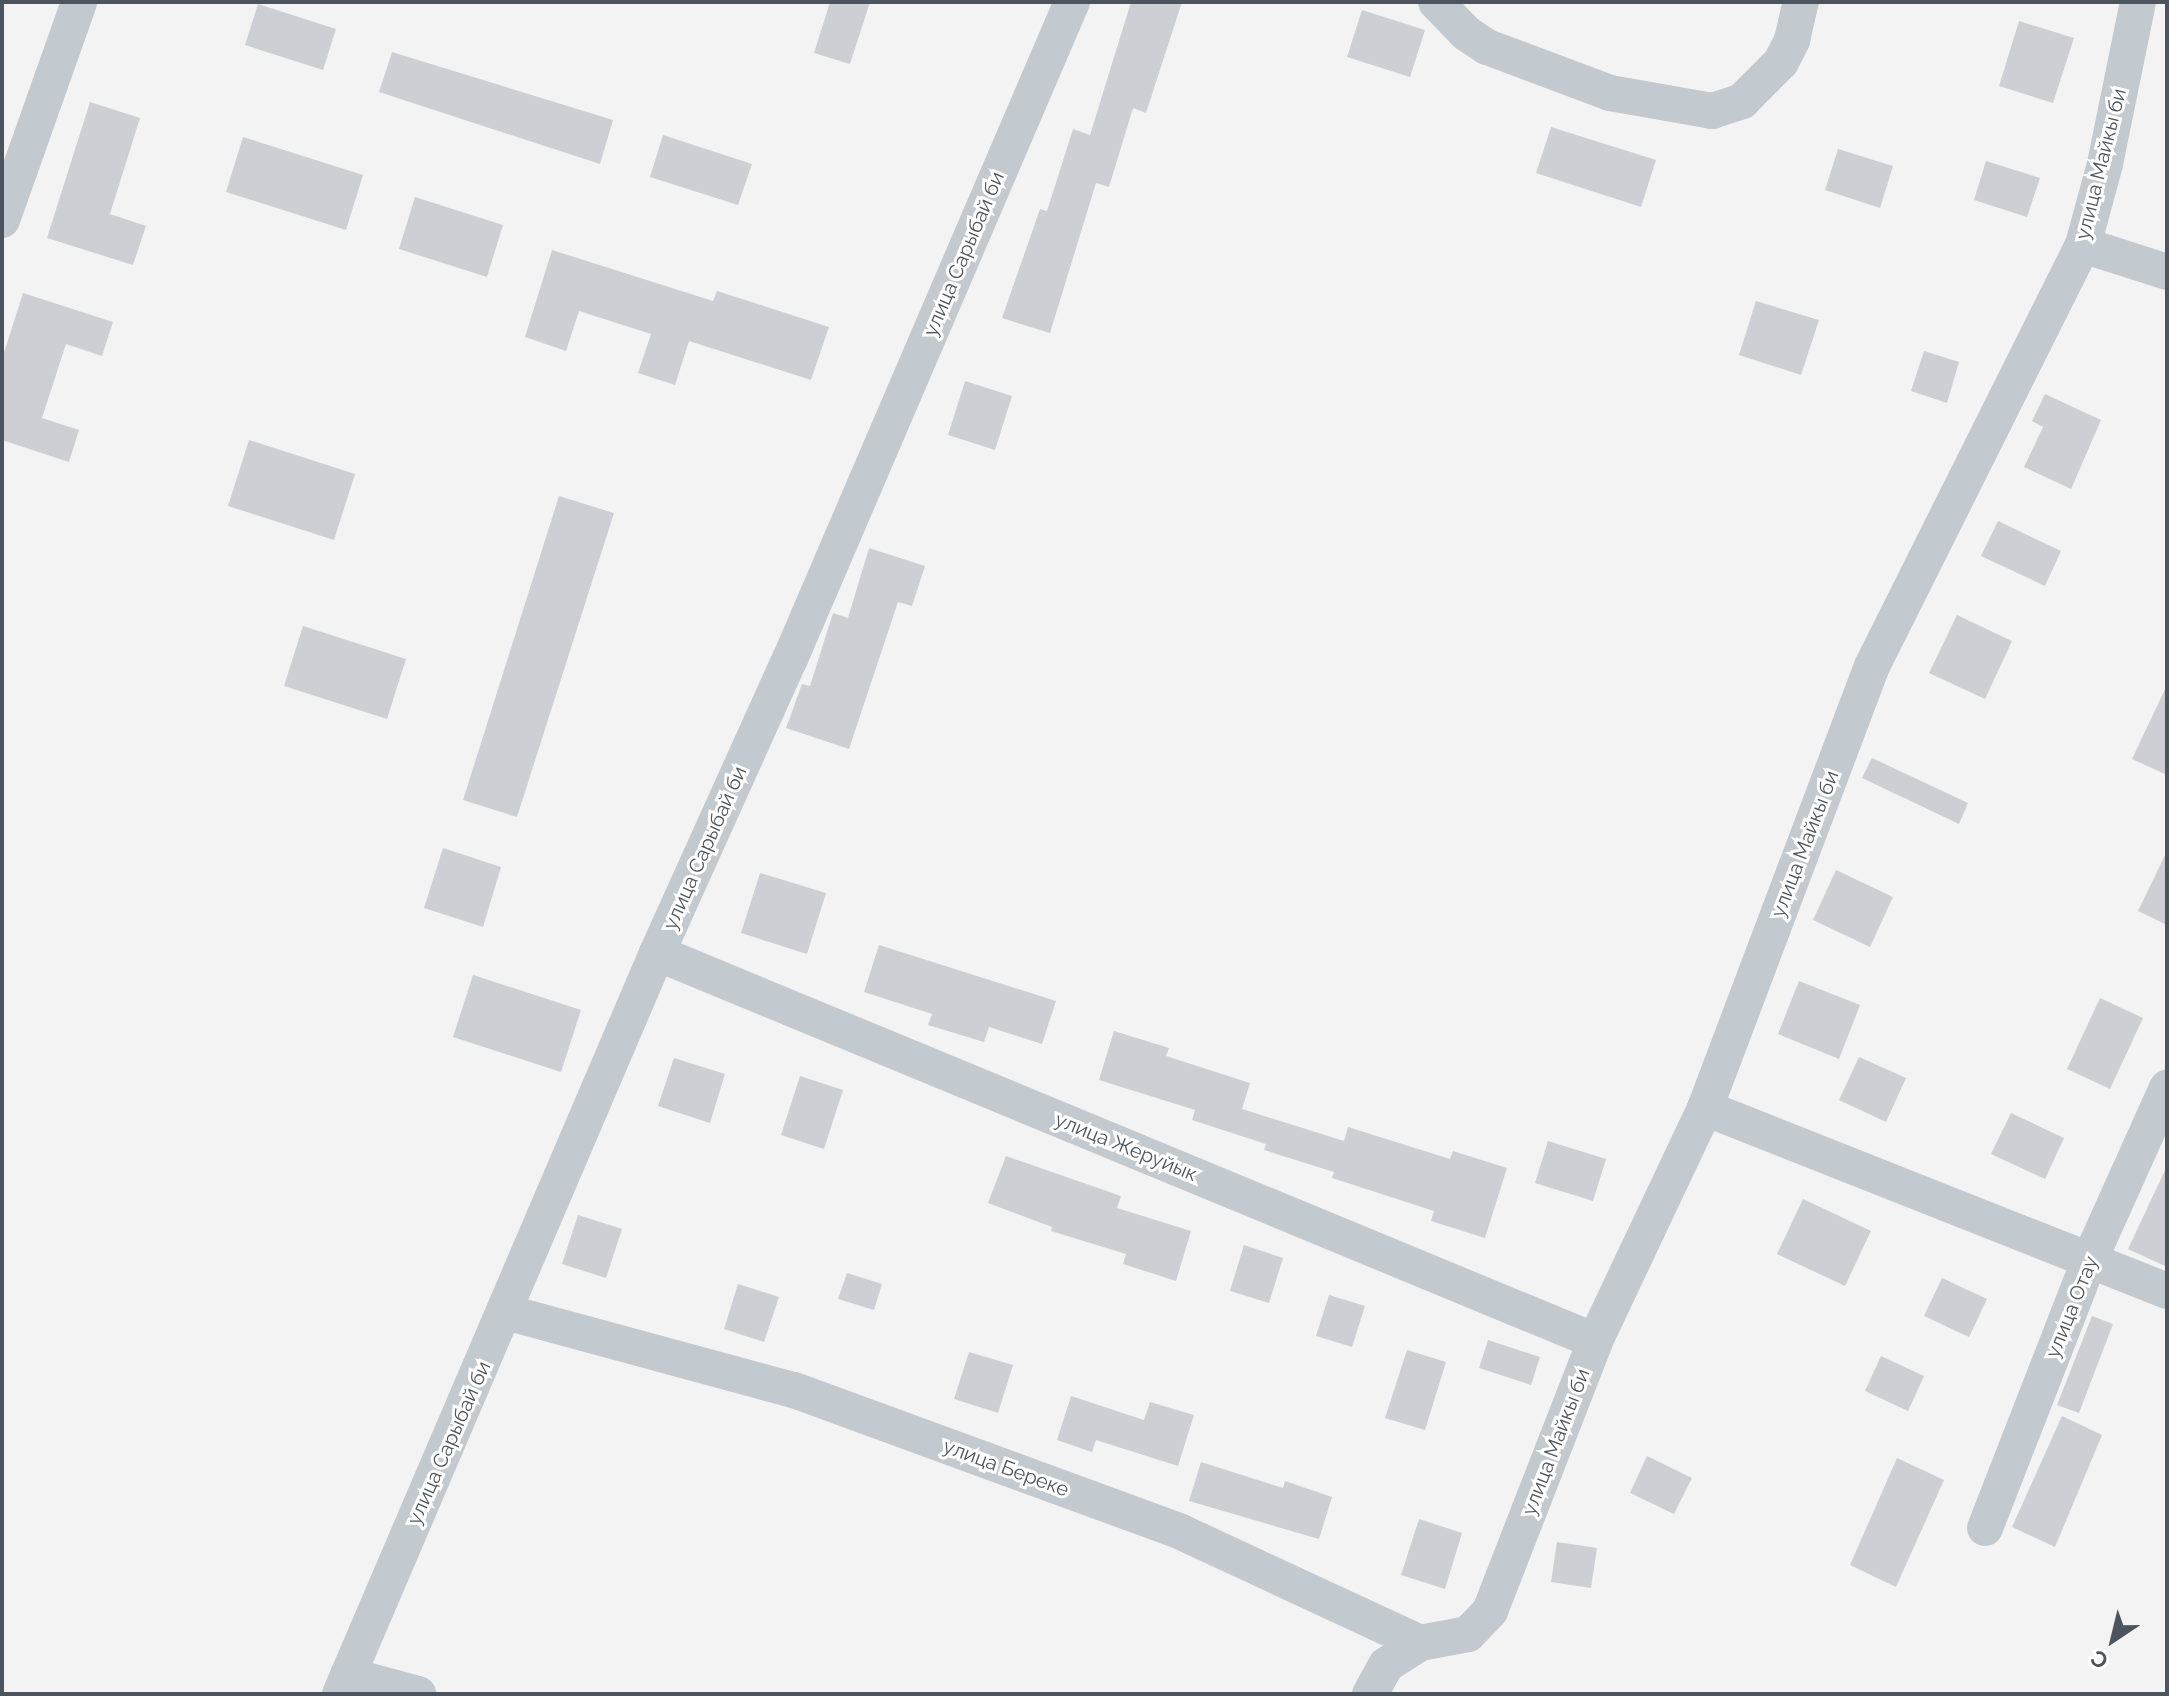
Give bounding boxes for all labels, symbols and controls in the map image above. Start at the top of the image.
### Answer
street label: улица Майкы би [2071,86,2131,242]
street label: улица Сарыбай би [919,168,1009,340]
street label: улица Сарыбай би [658,763,752,933]
street label: улица Майкы би [1766,767,1844,921]
street label: улица Жеруйык [1051,1108,1201,1186]
street label: улица Отау [2041,1253,2103,1361]
street label: улица Сарыбай би [402,1358,496,1528]
street label: улица Майкы би [1517,1365,1595,1519]
street label: улица Береке [940,1434,1072,1502]
north arrow [2073,1600,2153,1680]
text: С [2086,1645,2113,1675]

